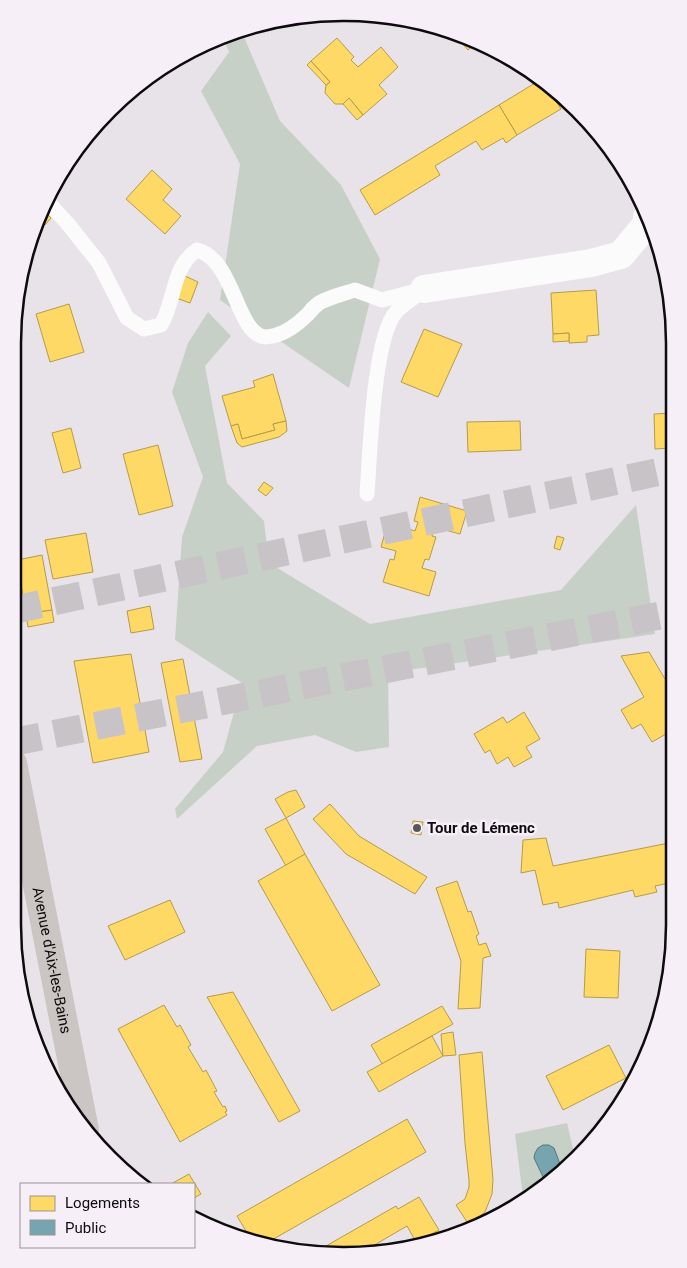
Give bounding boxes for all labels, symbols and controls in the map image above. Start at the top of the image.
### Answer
place label: Tour de Lémenc [427,819,535,837]
marker: Tour de Lémenc [411,822,423,834]
street label: Avenue d'Aix-les-Bains [29,885,75,1035]
legend [20,1183,195,1248]
text: Logements [65,1194,140,1212]
text: Public [65,1219,106,1237]

